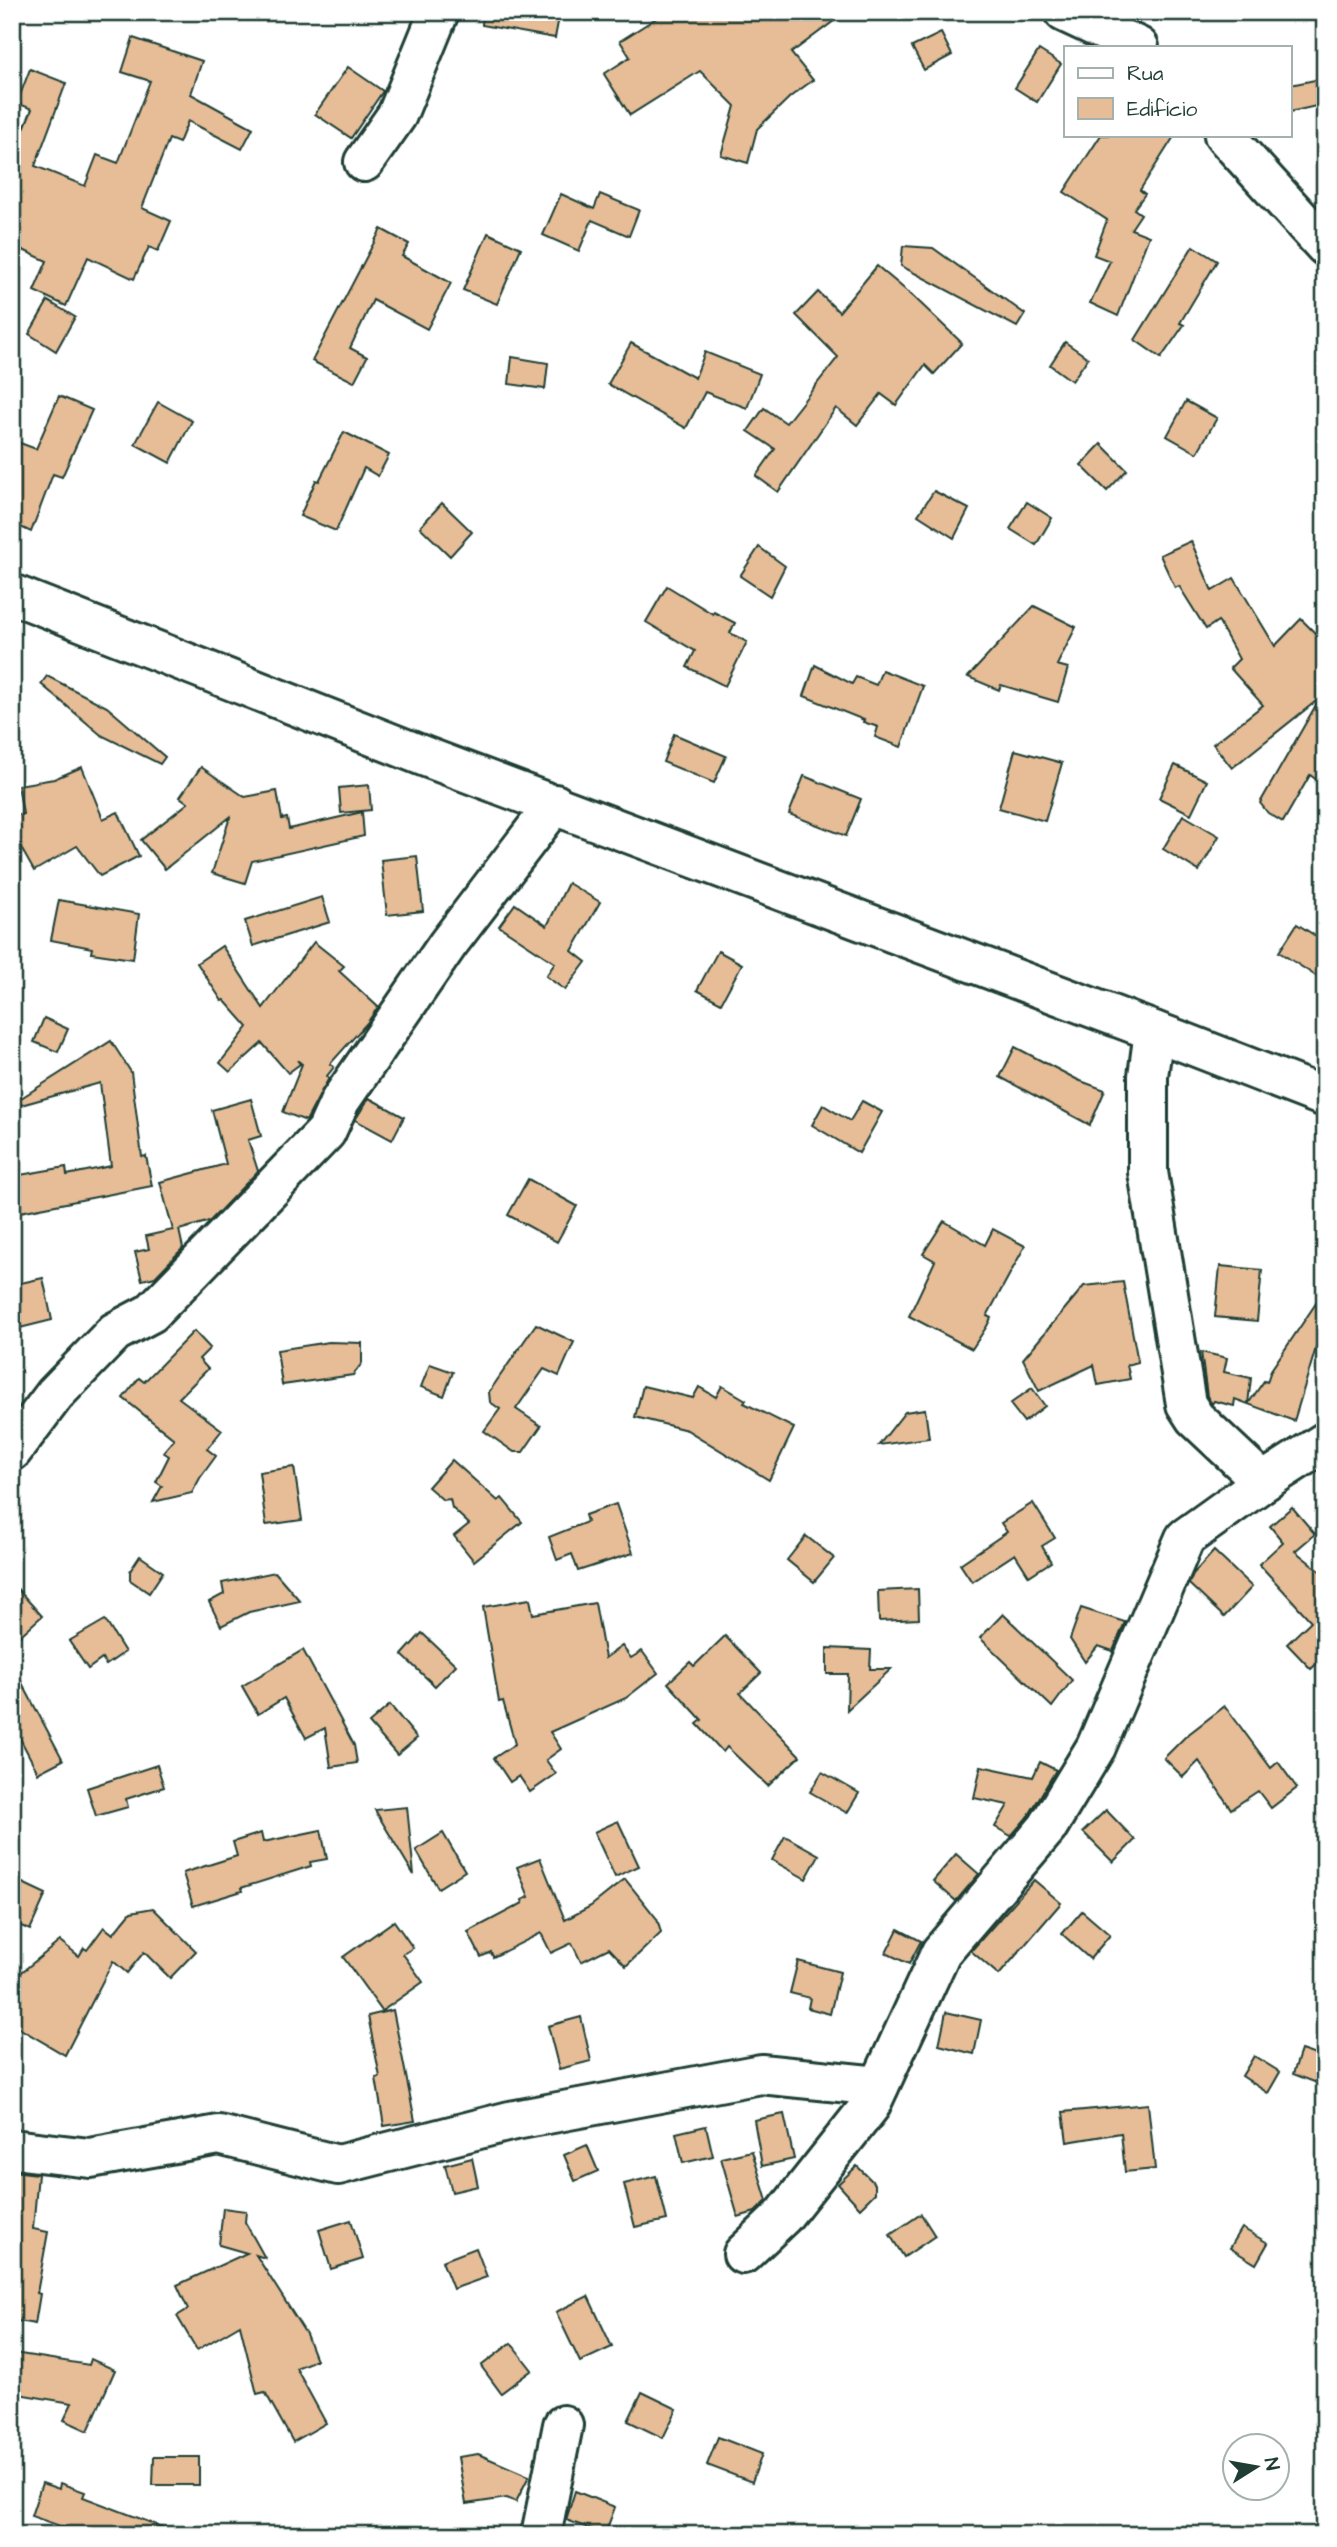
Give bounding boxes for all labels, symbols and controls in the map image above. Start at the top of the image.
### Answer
legend [1064,46,1292,136]
text: Rua [1127,59,1164,88]
text: Edifício [1127,95,1197,124]
north arrow [1222,2432,1292,2502]
text: N [1257,2456,1286,2473]

